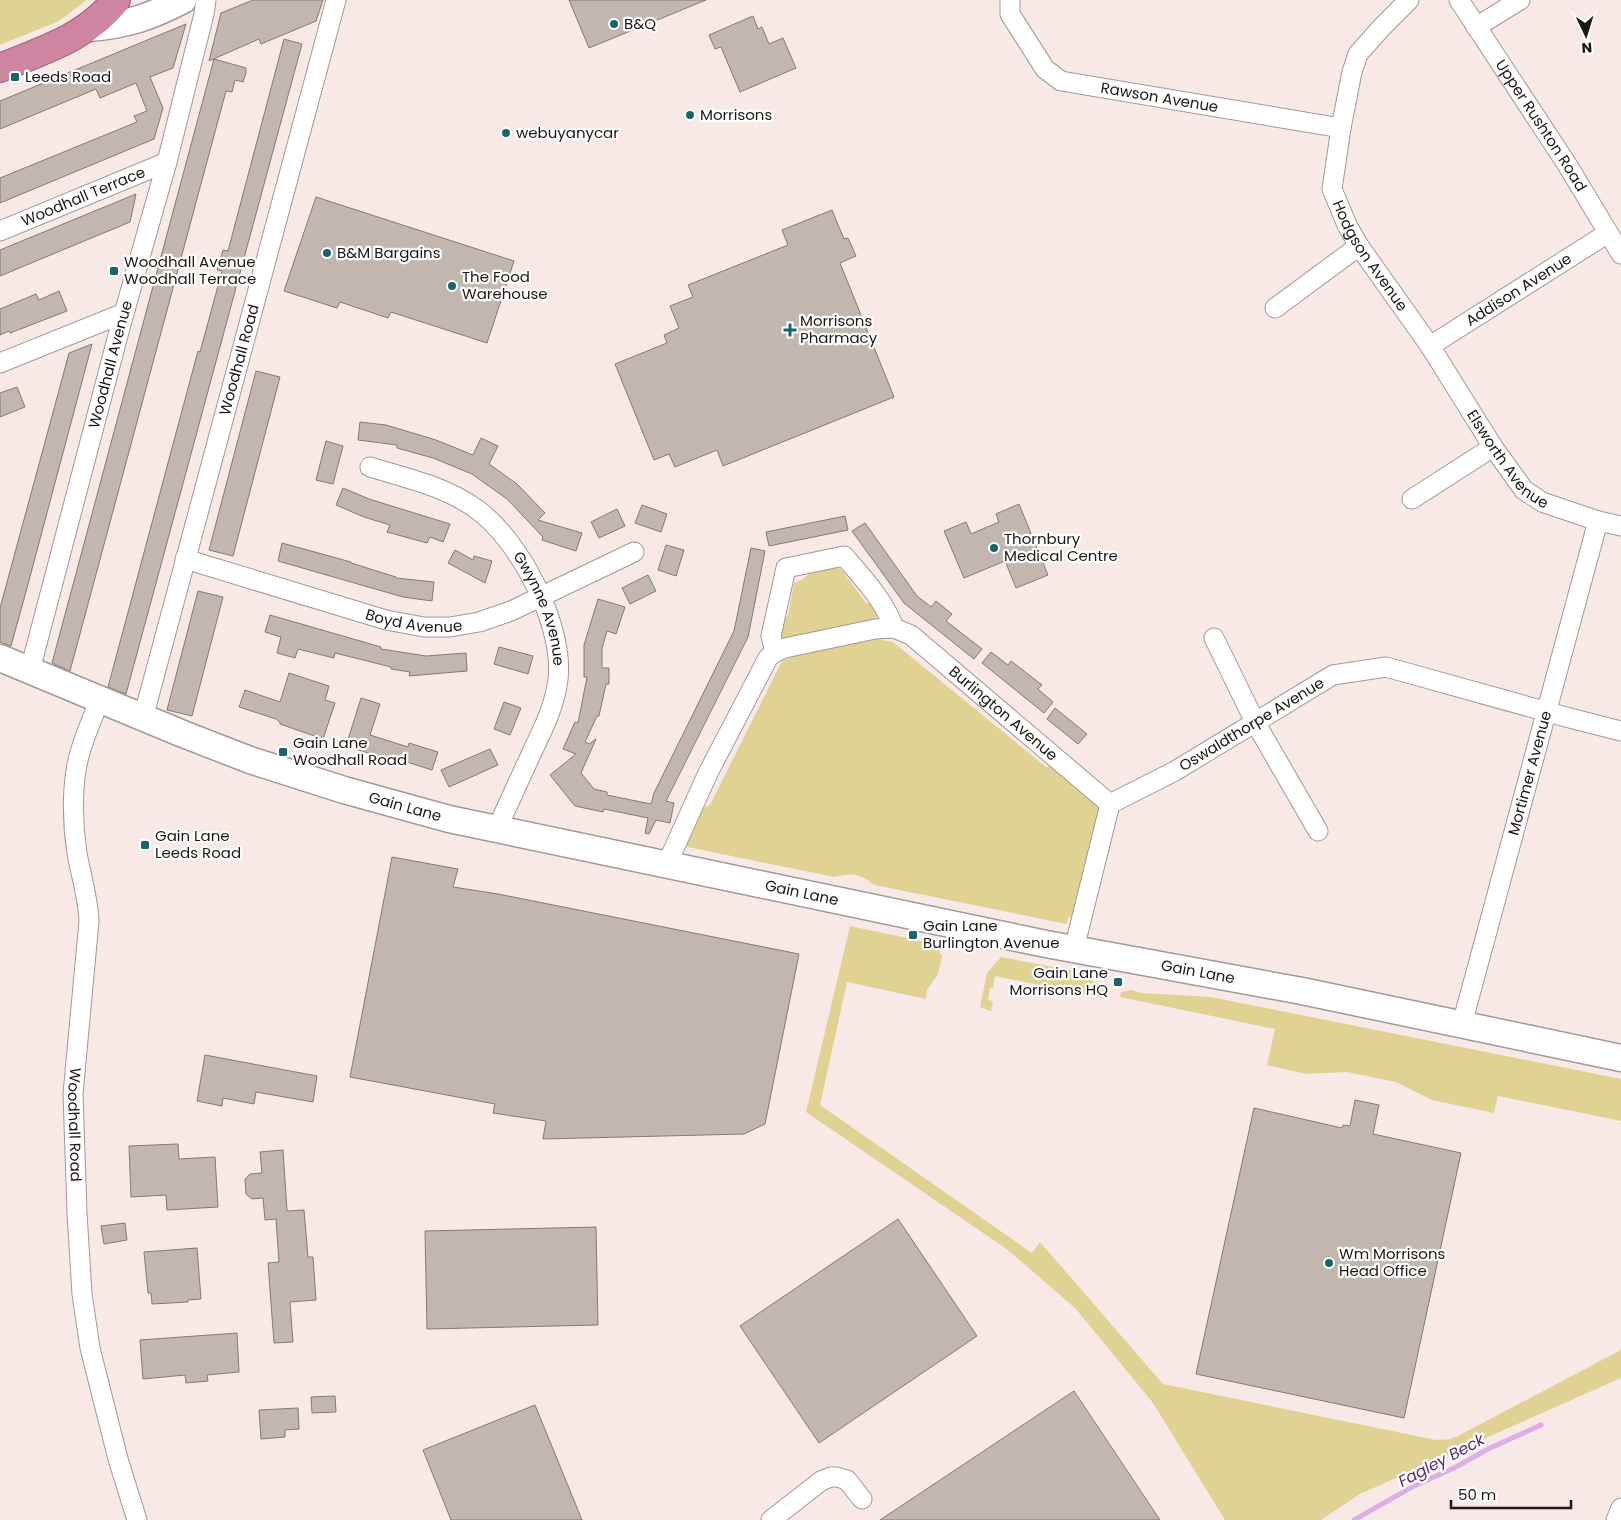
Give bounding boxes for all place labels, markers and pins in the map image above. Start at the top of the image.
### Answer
place label: B&Q [624,13,656,34]
marker: B&Q [608,18,620,30]
place label: Leeds Road [25,66,111,87]
marker: Leeds Road [9,71,21,83]
place label: Morrisons [700,104,772,125]
marker: Morrisons [684,109,696,121]
place label: webuyanycar [516,122,619,143]
marker: webuyanycar [500,127,512,139]
place label: B&M Bargains [337,242,441,263]
marker: B&M Bargains [321,247,333,259]
place label: Woodhall Avenue Woodhall Terrace [124,251,256,289]
marker: Woodhall Avenue Woodhall Terrace [108,265,120,277]
place label: The Food Warehouse [462,266,548,304]
marker: The Food Warehouse [446,280,458,292]
place label: Morrisons Pharmacy [800,310,878,348]
marker: Morrisons Pharmacy [784,324,796,336]
place label: Thornbury Medical Centre [1004,528,1118,566]
marker: Thornbury Medical Centre [988,542,1000,554]
place label: Gain Lane Woodhall Road [293,732,407,770]
marker: Gain Lane Woodhall Road [277,746,289,758]
place label: Gain Lane Leeds Road [155,825,241,863]
marker: Gain Lane Leeds Road [139,839,151,851]
place label: Gain Lane Burlington Avenue [923,915,1060,953]
marker: Gain Lane Burlington Avenue [907,929,919,941]
place label: Gain Lane Morrisons HQ [1010,962,1108,1000]
marker: Gain Lane Morrisons HQ [1112,976,1124,988]
place label: Wm Morrisons Head Office [1339,1243,1446,1281]
marker: Wm Morrisons Head Office [1323,1257,1335,1269]

